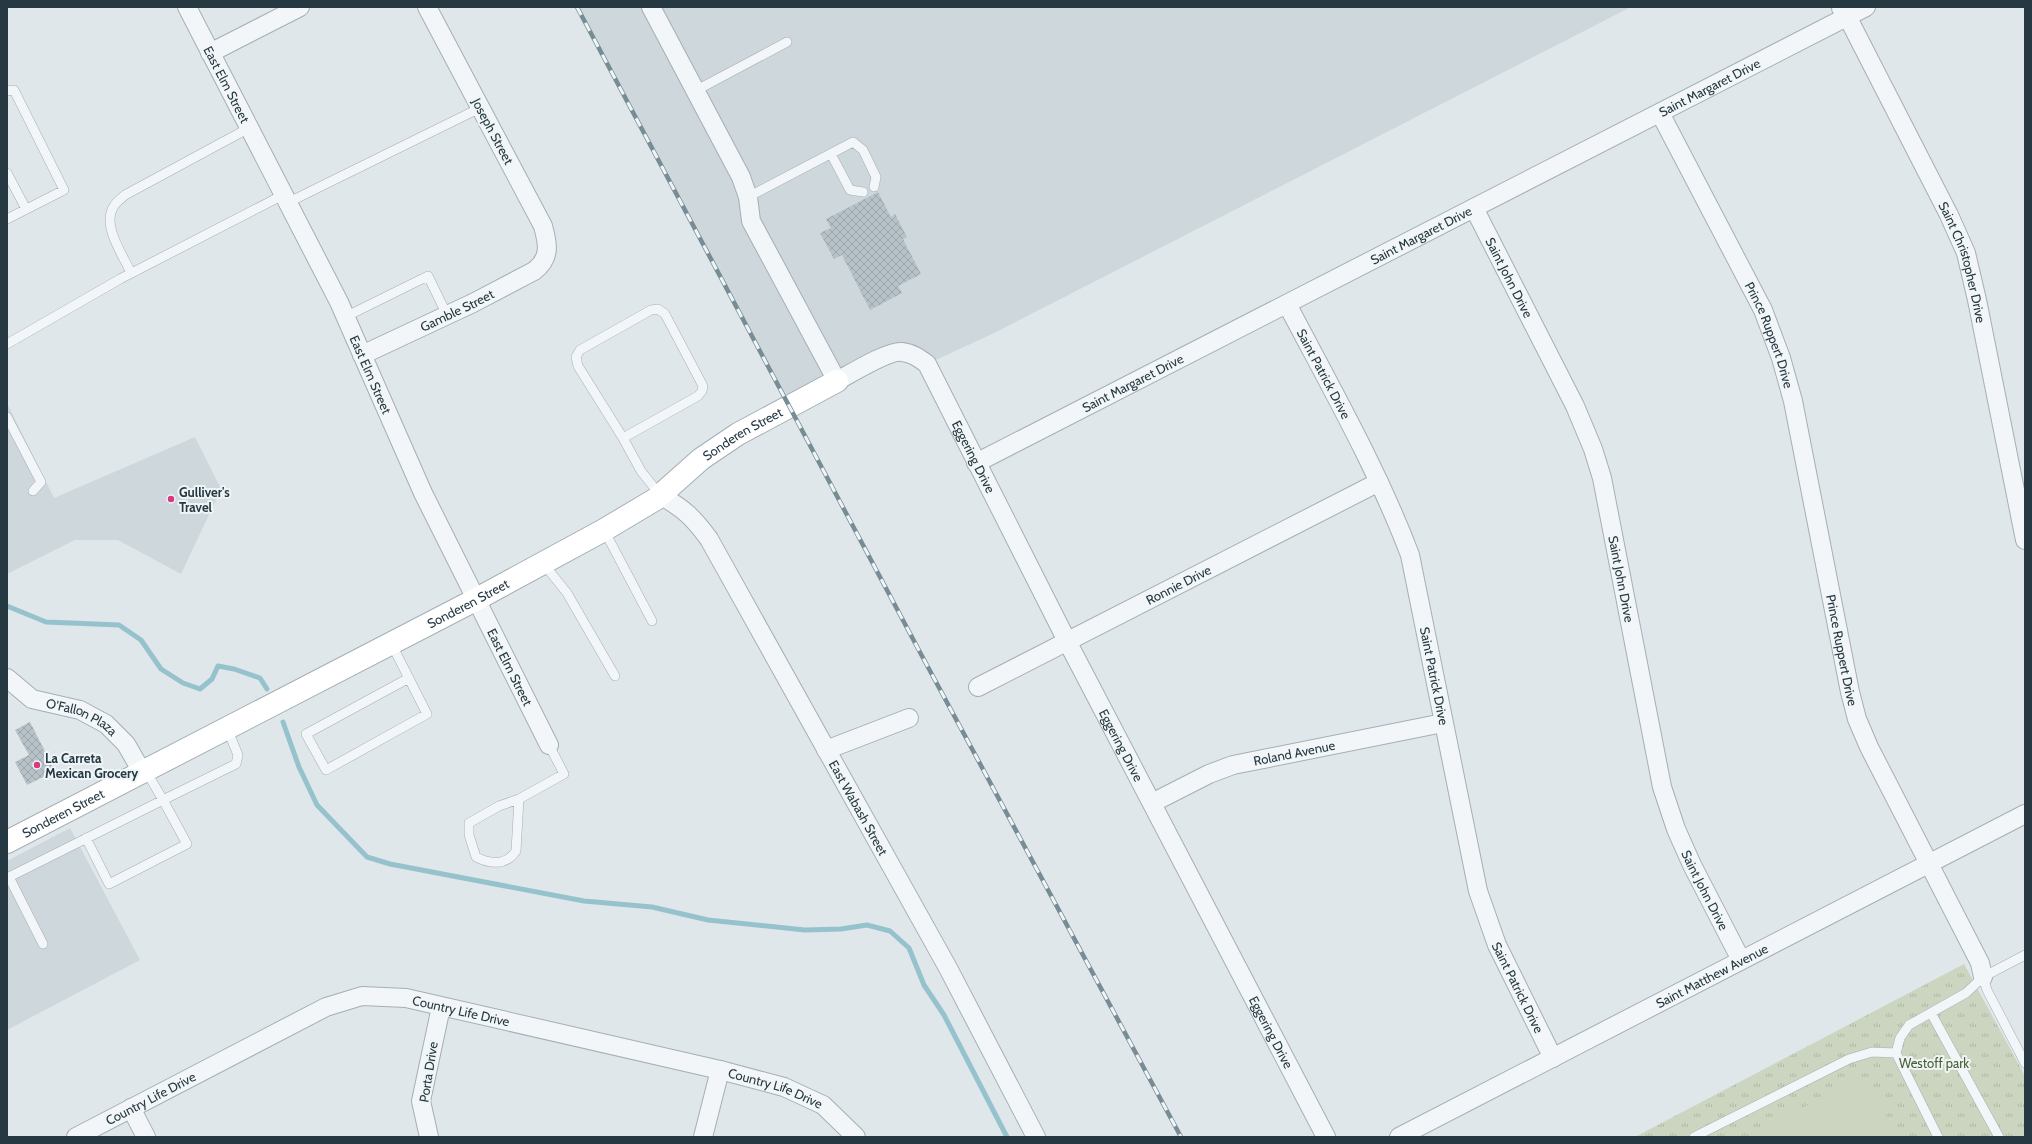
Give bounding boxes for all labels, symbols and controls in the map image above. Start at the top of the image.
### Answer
street label: East Elm Street [200,43,254,126]
street label: Saint Margaret Drive [1656,55,1763,120]
street label: Joseph Street [468,94,517,168]
street label: Saint Christopher Drive [1935,199,1989,325]
street label: Saint Margaret Drive [1368,202,1475,268]
street label: Saint John Drive [1482,235,1537,321]
street label: Prince Ruppert Drive [1742,279,1797,390]
street label: Gamble Street [418,285,497,335]
street label: Saint Patrick Drive [1294,326,1354,422]
street label: East Elm Street [347,333,395,417]
street label: Saint Margaret Drive [1079,350,1186,415]
street label: Sonderen Street [699,404,786,464]
street label: Eggering Drive [949,418,999,496]
place label: Gulliver's Travel [179,484,230,515]
marker: Gulliver's Travel [166,494,176,504]
street label: Saint John Drive [1605,534,1638,624]
street label: Ronnie Drive [1143,561,1214,608]
street label: Sonderen Street [424,575,512,631]
street label: Prince Ruppert Drive [1823,593,1861,708]
street label: Saint Patrick Drive [1417,625,1452,727]
street label: East Elm Street [484,626,536,709]
street label: O'Fallon Plaza [45,695,121,739]
street label: Eggering Drive [1096,706,1147,784]
street label: Roland Avenue [1252,737,1337,769]
place label: La Carreta Mexican Grocery [45,750,138,781]
street label: East Wabash Street [826,757,892,859]
marker: La Carreta Mexican Grocery [32,760,42,770]
street label: Sonderen Street [19,785,107,841]
street label: Saint John Drive [1678,847,1732,933]
street label: Saint Patrick Drive [1489,939,1547,1036]
street label: Saint Matthew Avenue [1653,940,1771,1011]
street label: Country Life Drive [411,992,512,1030]
street label: Eggering Drive [1246,993,1297,1071]
street label: Porta Drive [415,1040,441,1103]
park label: Westoff park [1899,1055,1969,1071]
street label: Country Life Drive [726,1065,826,1112]
street label: Country Life Drive [103,1068,199,1128]

